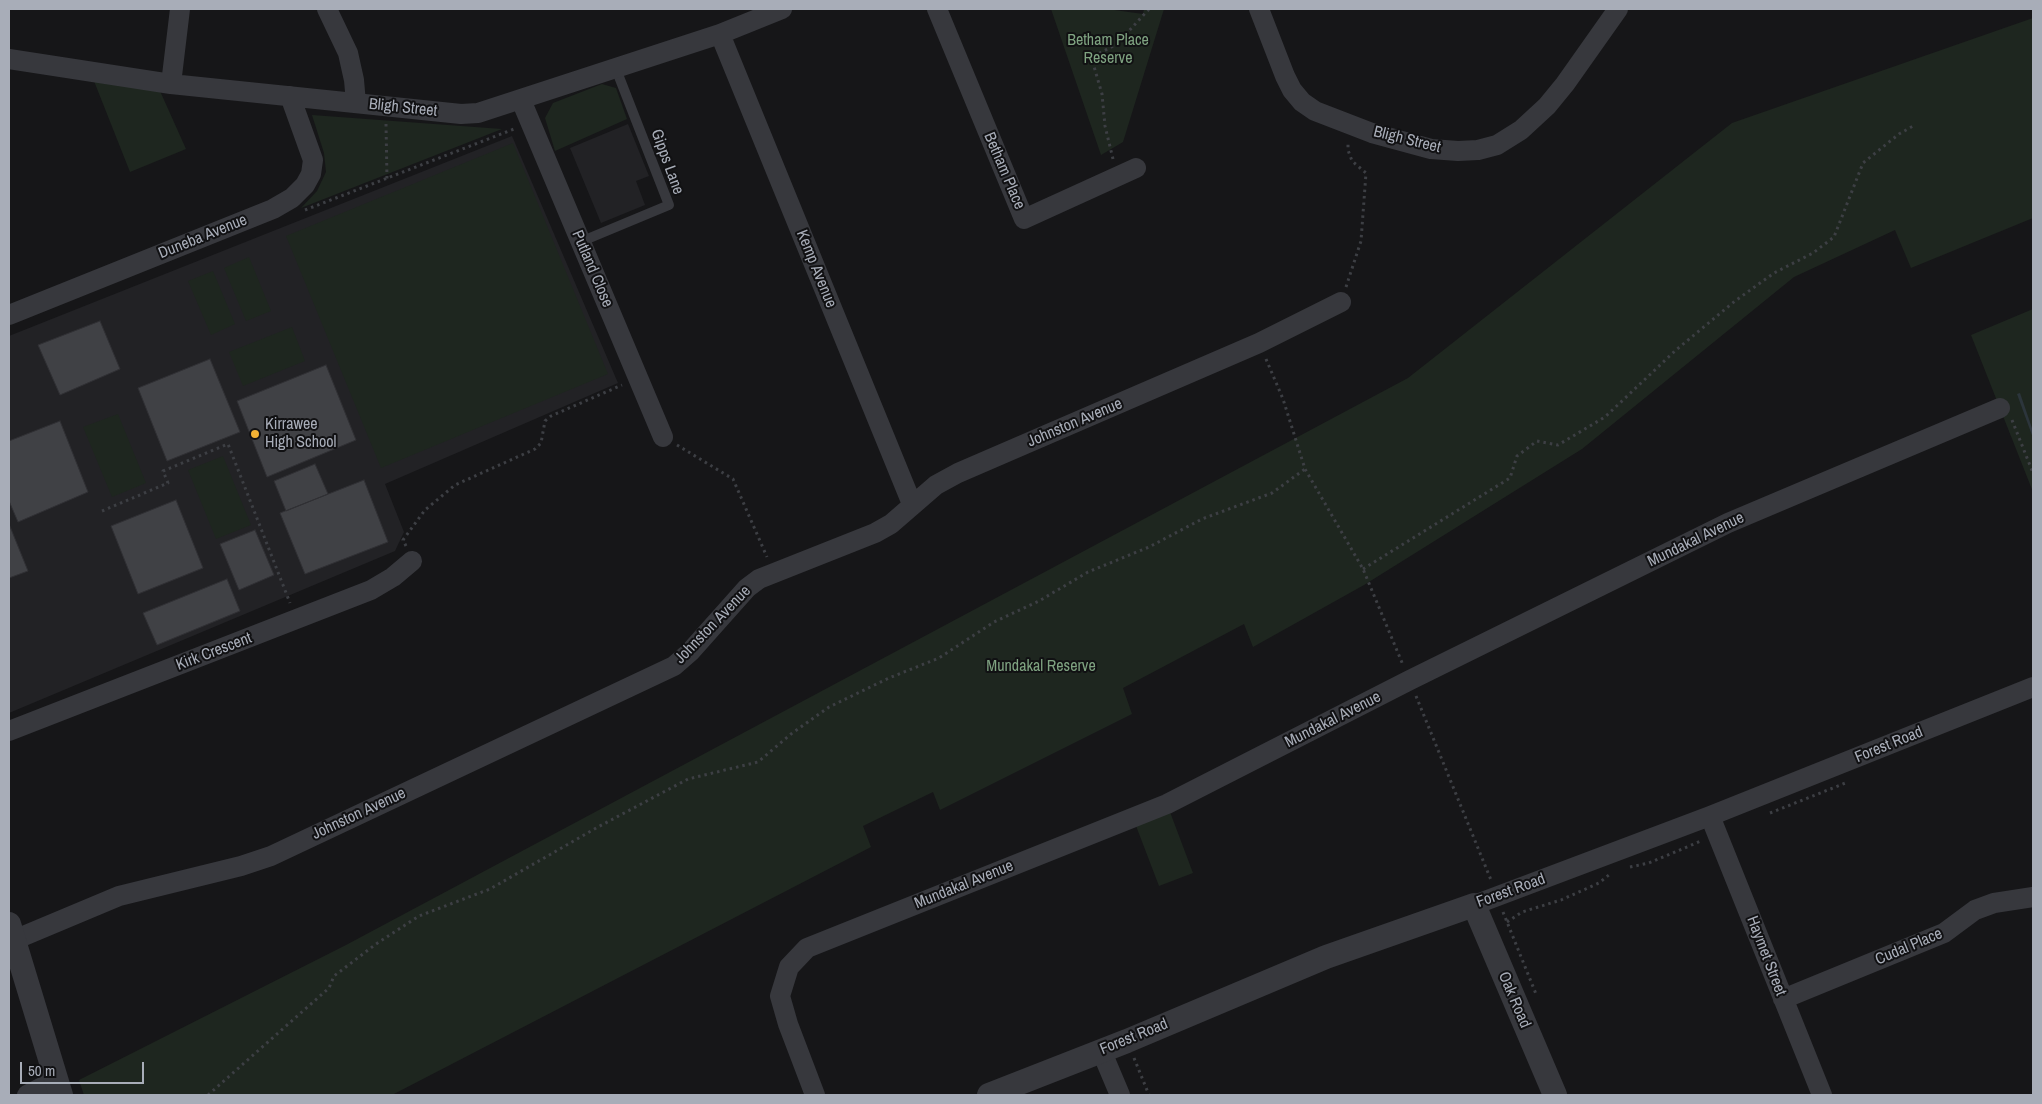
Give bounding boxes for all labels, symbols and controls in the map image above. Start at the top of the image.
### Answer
park label: Betham Place Reserve [1067,31,1149,69]
street label: Bligh Street [368,95,438,121]
street label: Bligh Street [1371,122,1443,158]
street label: Gipps Lane [646,127,688,197]
street label: Betham Place [979,130,1029,212]
street label: Duneba Avenue [156,211,250,263]
street label: Kemp Avenue [792,227,840,311]
street label: Putland Close [567,228,617,310]
street label: Johnston Avenue [1025,394,1125,452]
place label: Kirrawee High School [265,415,336,453]
marker: Kirrawee High School [249,428,261,440]
street label: Mundakal Avenue [1645,508,1747,572]
street label: Johnston Avenue [671,582,755,668]
street label: Kirk Crescent [173,629,255,675]
park label: Mundakal Reserve [986,657,1096,677]
street label: Mundakal Avenue [1282,688,1384,752]
street label: Forest Road [1852,723,1926,767]
street label: Johnston Avenue [309,784,409,844]
street label: Mundakal Avenue [912,856,1016,914]
street label: Forest Road [1474,870,1548,912]
street label: Haymet Street [1742,913,1790,999]
street label: Cudal Place [1873,924,1945,970]
street label: Oak Road [1494,969,1534,1031]
street label: Forest Road [1097,1015,1171,1059]
scale bar [22,1052,146,1084]
text: 50 m [28,1060,55,1081]

